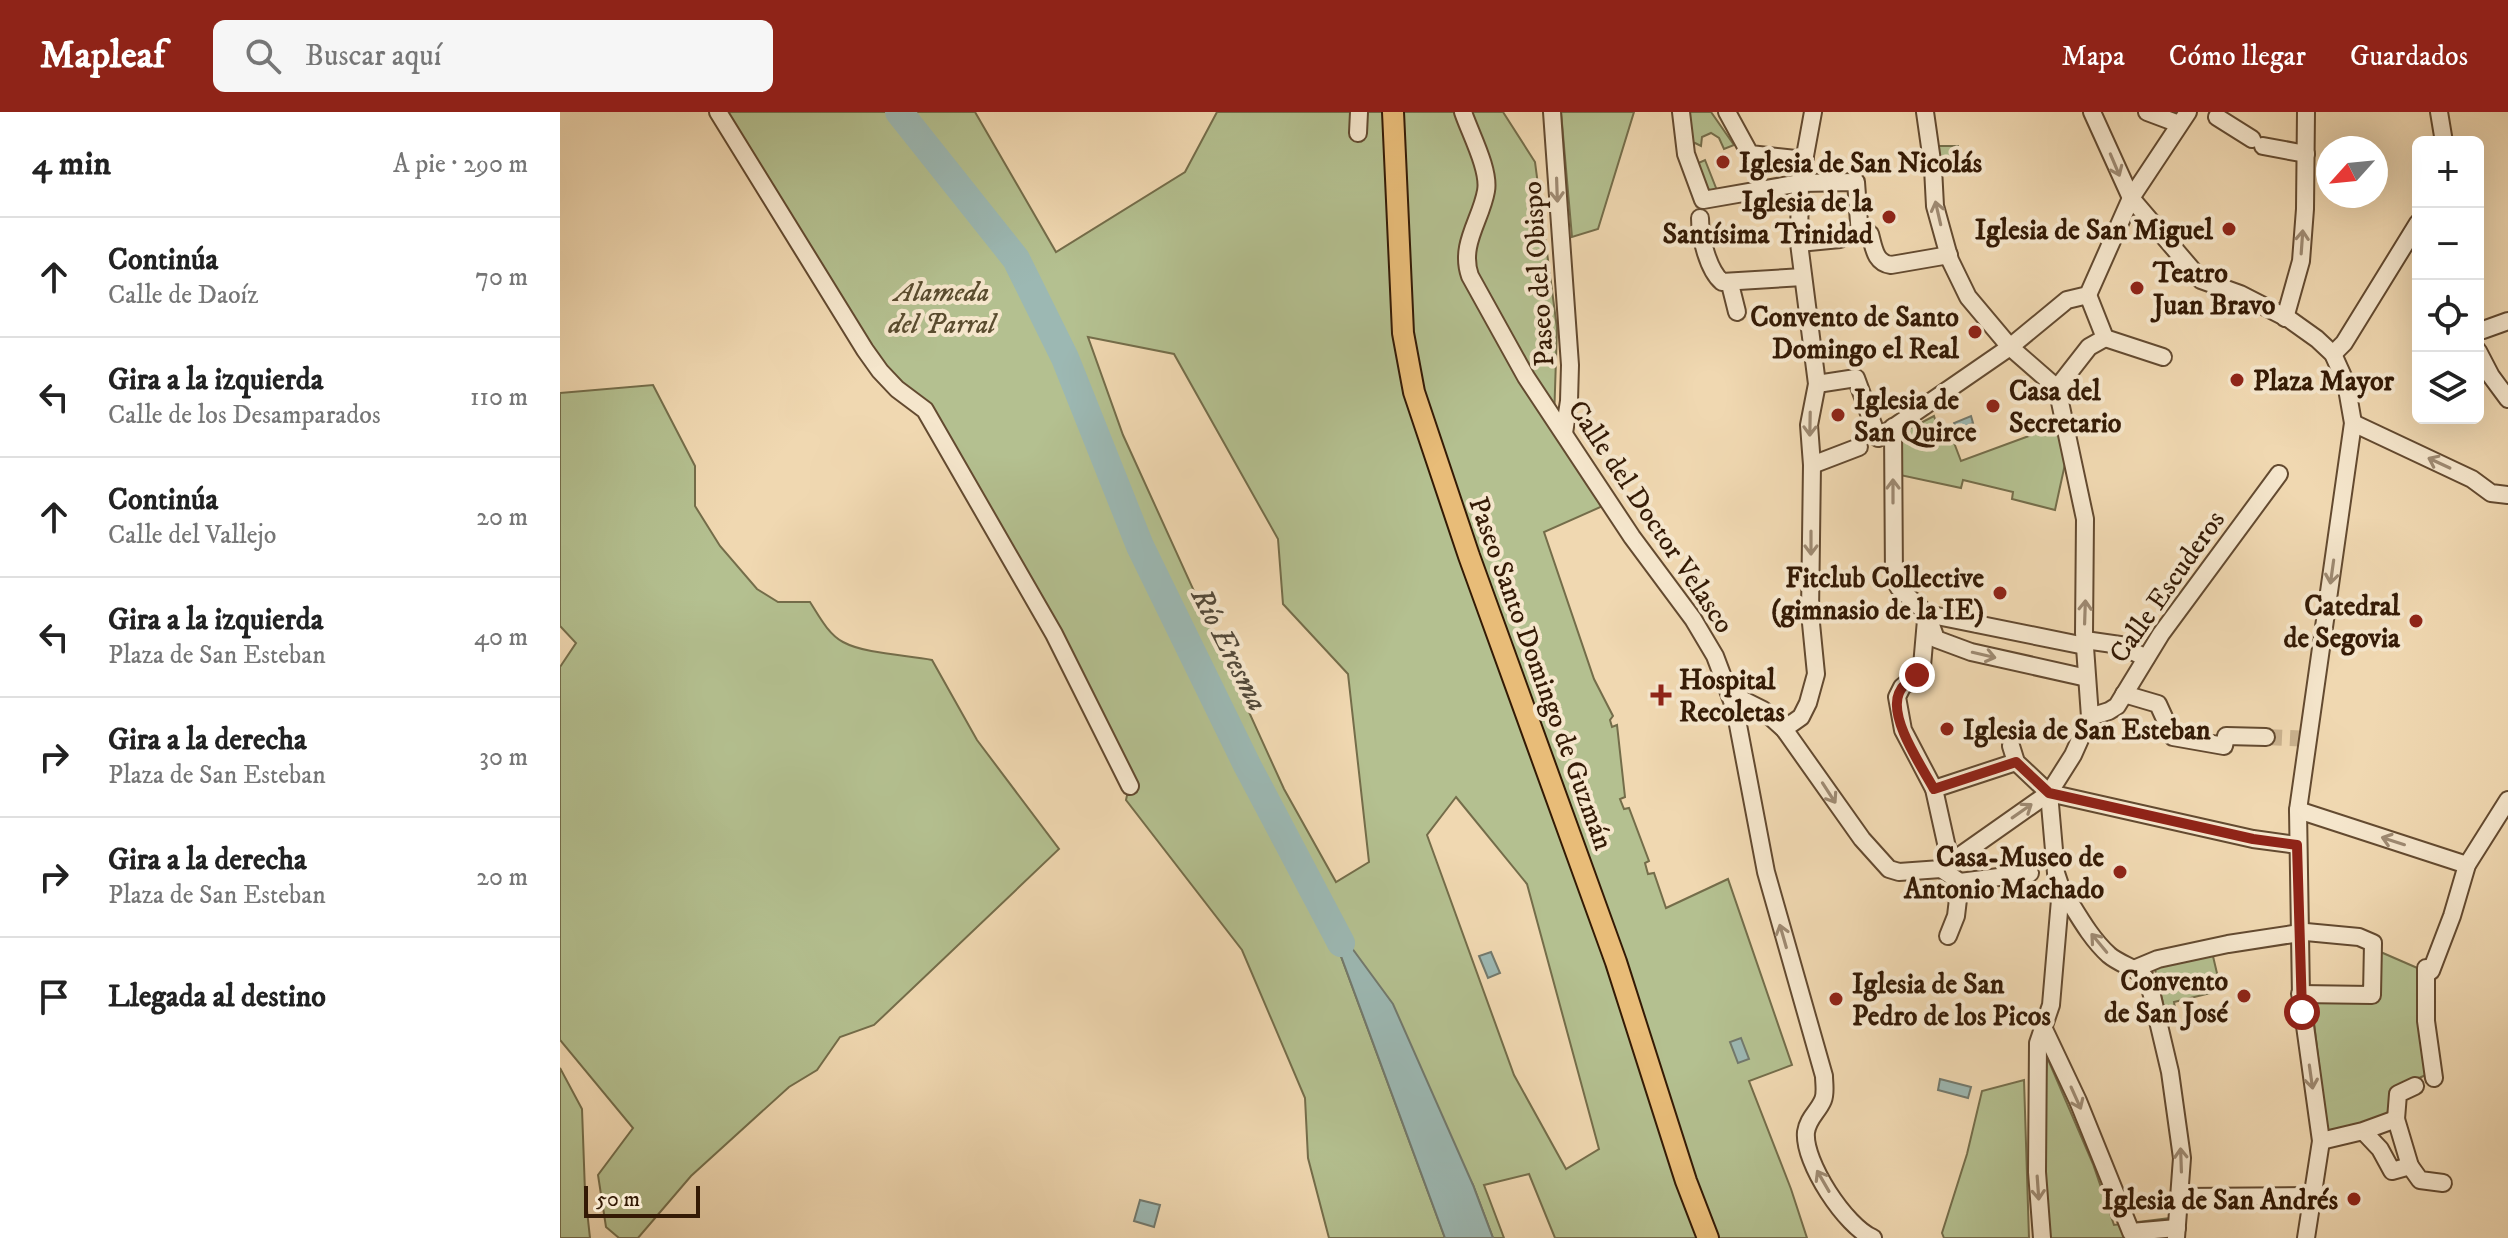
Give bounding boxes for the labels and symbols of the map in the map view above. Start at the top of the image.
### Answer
north arrow [2316,136,2388,208]
place label: Iglesia de San Nicolás [1739,146,1983,181]
one-way arrow [2109,152,2124,177]
marker: Iglesia de San Nicolás [1714,153,1732,171]
one-way arrow [1550,176,1565,203]
street label: Paseo del Obispo [1515,180,1562,368]
place label: Iglesia de la Santísima Trinidad [1663,185,1874,252]
one-way arrow [1930,200,1945,226]
marker: Iglesia de la Santísima Trinidad [1880,208,1898,226]
place label: Iglesia de San Miguel [1975,213,2214,248]
marker: Iglesia de San Miguel [2220,220,2238,238]
one-way arrow [2295,229,2310,256]
place label: Teatro Juan Bravo [2150,256,2276,323]
park label: Alameda del Parral [887,275,998,342]
marker: Teatro Juan Bravo [2128,279,2146,297]
place label: Convento de Santo Domingo el Real [1750,300,1960,367]
marker: Convento de Santo Domingo el Real [1966,323,1984,341]
place label: Plaza Mayor [2253,364,2394,399]
marker: Plaza Mayor [2228,371,2246,389]
place label: Casa del Secretario [2009,374,2122,441]
place label: Iglesia de San Quirce [1854,383,1977,450]
street label: Calle del Doctor Velasco [1560,394,1742,640]
marker: Casa del Secretario [1984,397,2002,415]
marker: Iglesia de San Quirce [1829,406,1847,424]
one-way arrow [1802,410,1818,437]
one-way arrow [2427,455,2451,470]
one-way arrow [1885,478,1901,505]
street label: Paseo Santo Domingo de Guzmán [1460,492,1621,855]
street label: Calle Escuderos [2102,504,2233,670]
one-way arrow [1803,529,1819,556]
one-way arrow [2324,559,2339,584]
place label: Fitclub Collective (gimnasio de la IE) [1771,561,1984,628]
water label: Río Eresma [1181,581,1276,718]
marker: Fitclub Collective (gimnasio de la IE) [1991,584,2009,602]
place label: Catedral de Segovia [2283,589,2401,656]
one-way arrow [2077,599,2092,626]
marker: Catedral de Segovia [2407,612,2425,630]
one-way arrow [1971,648,1996,663]
route end [1899,657,1935,693]
place label: Hospital Recoletas [1679,663,1785,730]
marker: Hospital Recoletas [1650,684,1672,706]
place label: Iglesia de San Esteban [1963,713,2211,748]
marker: Iglesia de San Esteban [1938,720,1956,738]
one-way arrow [1821,781,1838,803]
one-way arrow [2011,803,2033,819]
one-way arrow [2380,832,2405,847]
place label: Casa-Museo de Antonio Machado [1903,840,2104,907]
marker: Casa-Museo de Antonio Machado [2111,863,2129,881]
one-way arrow [1774,923,1789,949]
one-way arrow [2090,933,2108,953]
place label: Convento de San José [2104,964,2228,1031]
place label: Iglesia de San Pedro de los Picos [1852,967,2051,1034]
marker: Convento de San José [2235,987,2253,1005]
marker: Iglesia de San Pedro de los Picos [1827,990,1845,1008]
route start [2284,994,2320,1030]
one-way arrow [2304,1063,2319,1089]
one-way arrow [2069,1086,2084,1110]
one-way arrow [2173,1147,2188,1174]
one-way arrow [1815,1170,1831,1193]
one-way arrow [2031,1174,2046,1201]
scale bar [584,1182,700,1218]
place label: Iglesia de San Andrés [2102,1183,2339,1218]
marker: Iglesia de San Andrés [2345,1190,2363,1208]

